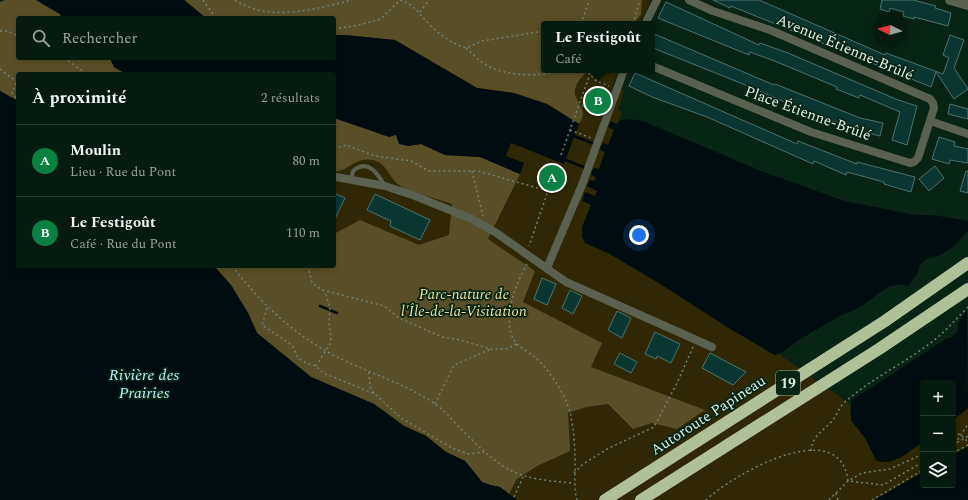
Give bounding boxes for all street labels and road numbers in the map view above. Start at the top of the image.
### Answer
street label: Avenue Étienne-Brûlé [773,8,917,87]
street label: Place Étienne-Brûlé [741,80,874,147]
street label: Autoroute Papineau [646,370,770,461]
road number: 19 [776,371,800,395]

